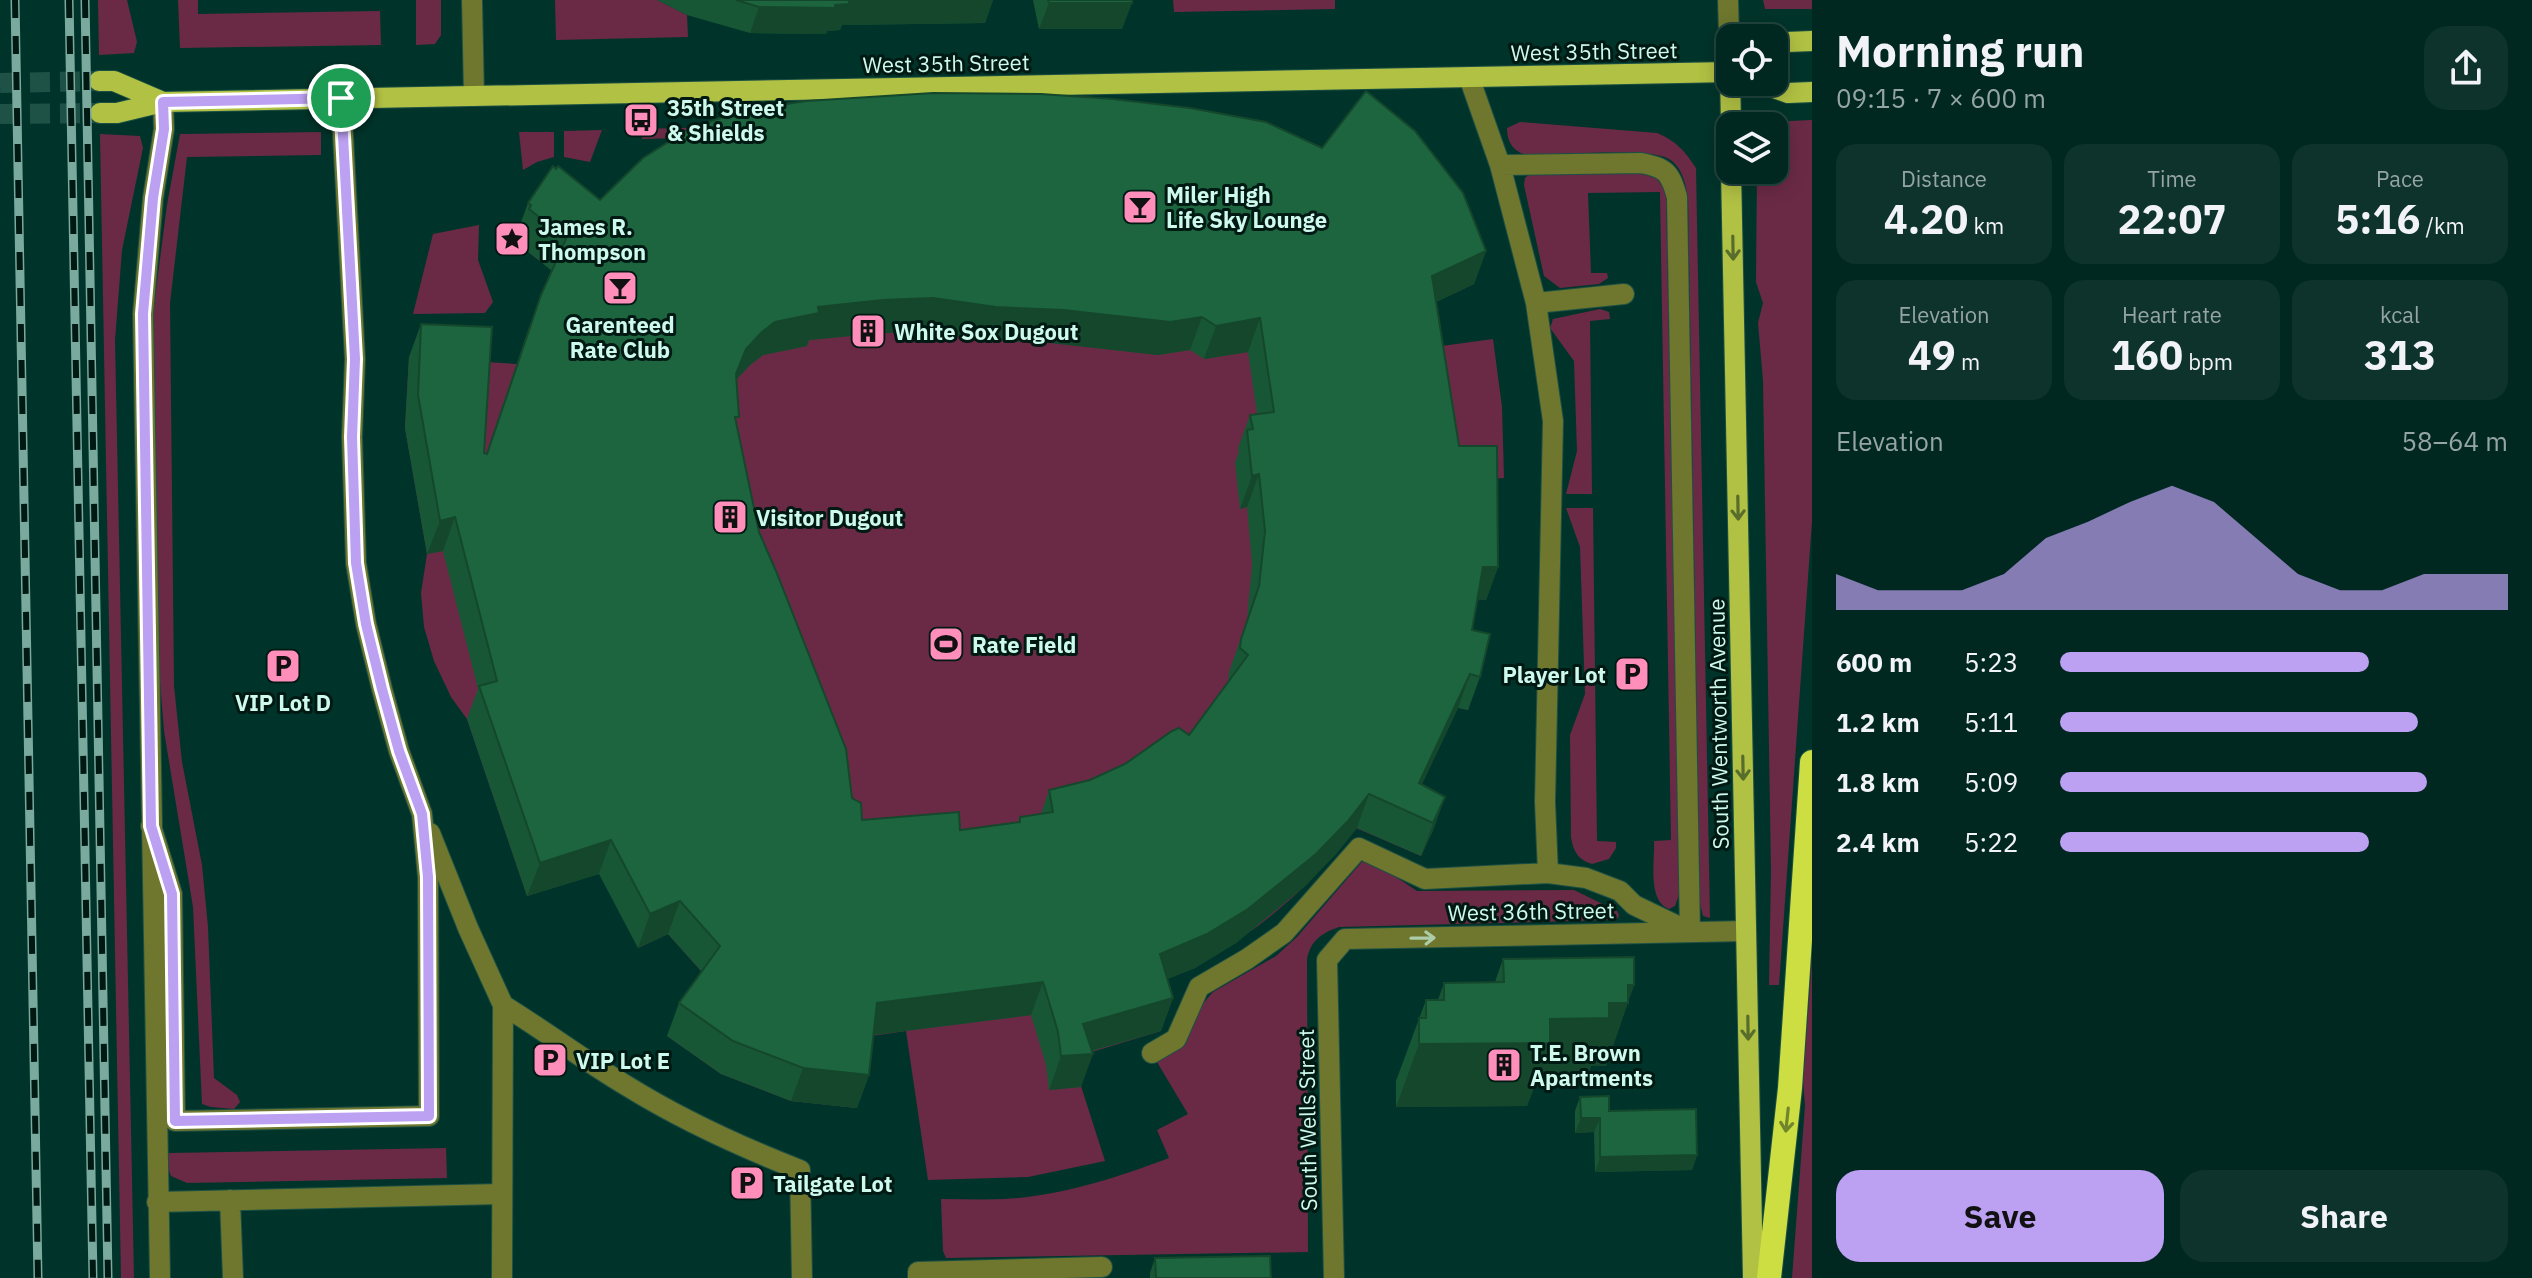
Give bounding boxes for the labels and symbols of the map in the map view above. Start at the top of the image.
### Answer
street label: West 35th Street [1510,35,1678,67]
street label: West 35th Street [862,47,1030,79]
pin [307,64,375,132]
place label: 35th Street & Shields [667,93,784,147]
bus stop icon: 35th Street & Shields [622,101,660,139]
place label: Miler High Life Sky Lounge [1166,180,1327,234]
bar icon: Miler High Life Sky Lounge [1121,188,1159,226]
place label: James R. Thompson [538,212,646,266]
place icon: James R. Thompson [493,220,531,258]
one-way arrow [1725,234,1741,261]
bar icon: Garenteed Rate Club [601,269,639,307]
place label: Garenteed Rate Club [565,310,675,364]
building icon: White Sox Dugout [849,312,887,350]
place label: White Sox Dugout [894,317,1078,346]
one-way arrow [1730,494,1746,521]
building icon: Visitor Dugout [711,498,749,536]
place label: Visitor Dugout [756,503,903,532]
street label: South Wentworth Avenue [1701,598,1735,850]
sports icon: Rate Field [927,625,965,663]
place label: Rate Field [972,630,1076,659]
parking icon: VIP Lot D [264,647,302,685]
parking icon: Player Lot [1613,655,1651,693]
place label: Player Lot [1502,660,1606,689]
place label: VIP Lot D [235,688,331,717]
one-way arrow [1735,754,1750,781]
street label: West 36th Street [1447,895,1615,927]
one-way arrow [1409,930,1436,946]
one-way arrow [1740,1014,1756,1041]
street label: South Wells Street [1291,1029,1323,1211]
place label: T.E. Brown Apartments [1530,1038,1653,1092]
parking icon: VIP Lot E [531,1041,569,1079]
place label: VIP Lot E [576,1046,670,1075]
building icon: T.E. Brown Apartments [1485,1046,1523,1084]
one-way arrow [1779,1106,1794,1132]
parking icon: Tailgate Lot [728,1164,766,1202]
place label: Tailgate Lot [773,1169,892,1198]

